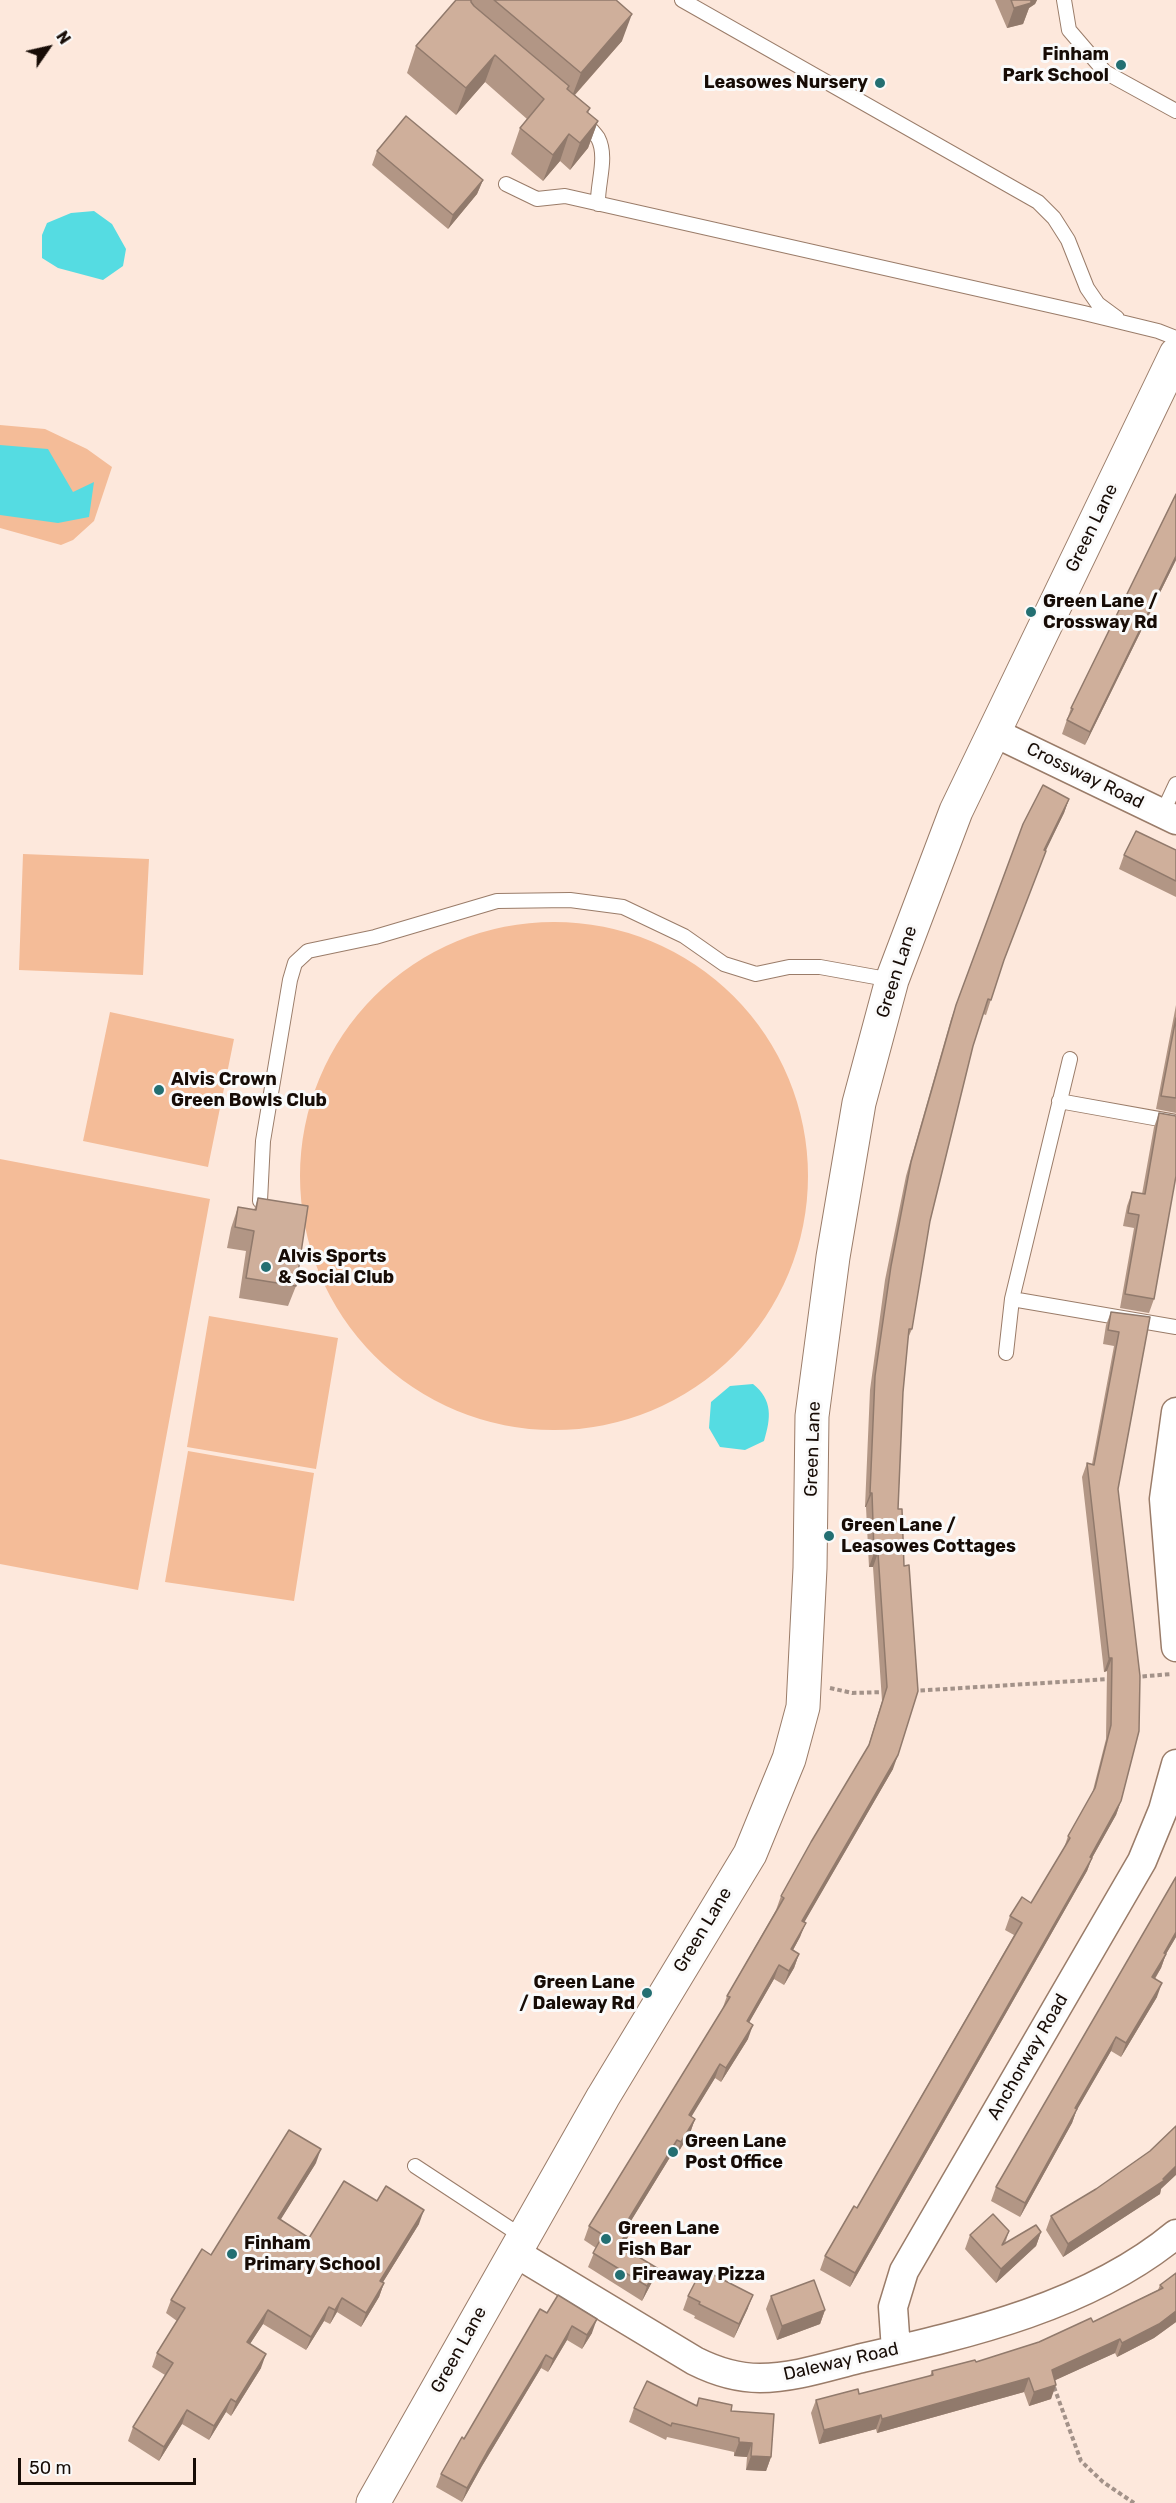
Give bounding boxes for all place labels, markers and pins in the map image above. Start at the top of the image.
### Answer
place label: Finham Park School [1002,44,1109,86]
marker: Finham Park School [1114,58,1128,72]
place label: Leasowes Nursery [704,72,868,94]
marker: Leasowes Nursery [873,76,887,90]
place label: Green Lane / Crossway Rd [1043,591,1158,634]
marker: Green Lane / Crossway Rd [1024,605,1038,619]
place label: Alvis Crown Green Bowls Club [171,1069,327,1112]
marker: Alvis Crown Green Bowls Club [152,1083,166,1097]
place label: Alvis Sports & Social Club [278,1246,394,1288]
marker: Alvis Sports & Social Club [259,1260,273,1274]
place label: Green Lane / Leasowes Cottages [841,1515,1016,1558]
marker: Green Lane / Leasowes Cottages [822,1529,836,1543]
place label: Green Lane / Daleway Rd [519,1972,635,2014]
marker: Green Lane / Daleway Rd [640,1986,654,2000]
place label: Green Lane Post Office [685,2131,786,2174]
marker: Green Lane Post Office [666,2145,680,2159]
place label: Green Lane Fish Bar [618,2218,719,2260]
marker: Green Lane Fish Bar [599,2232,613,2246]
place label: Finham Primary School [244,2233,381,2276]
marker: Finham Primary School [225,2247,239,2261]
place label: Fireaway Pizza [632,2264,765,2286]
marker: Fireaway Pizza [613,2268,627,2282]

